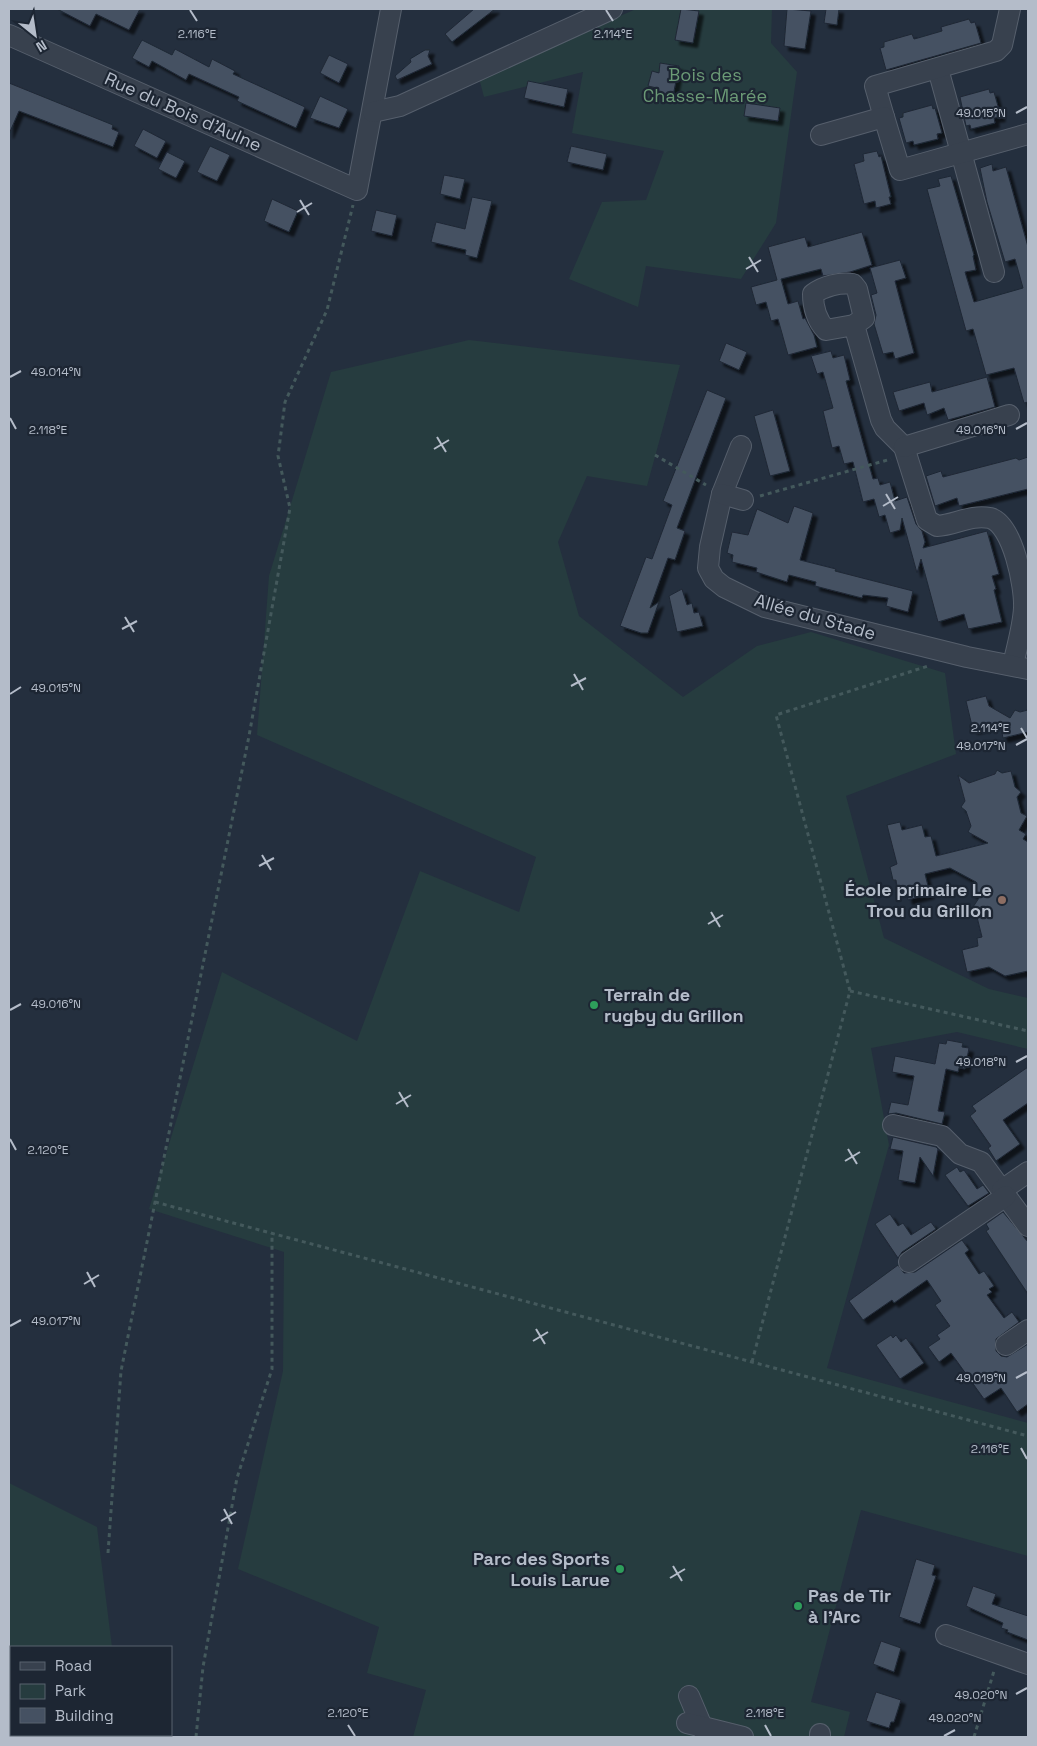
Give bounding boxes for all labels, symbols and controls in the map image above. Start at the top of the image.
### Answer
north arrow [10,10,60,60]
text: 2.116°E [178,26,216,42]
text: 2.114°E [594,26,633,42]
text: N [33,36,50,56]
park label: Bois des Chasse-Marée [643,63,767,107]
street label: Rue du Bois d'Aulne [101,67,265,157]
text: 49.015°N [956,105,1006,121]
text: 49.014°N [31,364,81,380]
text: 2.118°E [29,422,68,438]
text: 49.016°N [956,422,1006,438]
street label: Allée du Stade [752,588,878,645]
text: 49.015°N [31,680,81,696]
text: 2.114°E [971,720,1010,736]
text: 49.017°N [956,738,1006,754]
place label: École primaire Le Trou du Grillon [845,878,992,922]
marker: École primaire Le Trou du Grillon [996,894,1008,906]
place label: Terrain de rugby du Grillon [604,983,744,1027]
text: 49.016°N [31,996,81,1012]
marker: Terrain de rugby du Grillon [588,999,600,1011]
text: 49.018°N [956,1054,1006,1070]
text: 2.120°E [27,1142,69,1158]
text: 49.017°N [31,1313,81,1329]
text: 49.019°N [956,1370,1006,1386]
text: 2.116°E [971,1441,1009,1457]
place label: Parc des Sports Louis Larue [473,1547,610,1591]
marker: Parc des Sports Louis Larue [614,1563,626,1575]
place label: Pas de Tir à l'Arc [808,1584,891,1628]
marker: Pas de Tir à l'Arc [792,1600,804,1612]
legend [10,1646,172,1736]
text: Road [55,1656,92,1675]
text: Park [55,1681,86,1700]
text: 49.020°N [955,1687,1007,1703]
text: 2.120°E [327,1705,369,1721]
text: 2.118°E [746,1705,785,1721]
text: Building [55,1706,114,1725]
text: 49.020°N [929,1710,981,1726]

